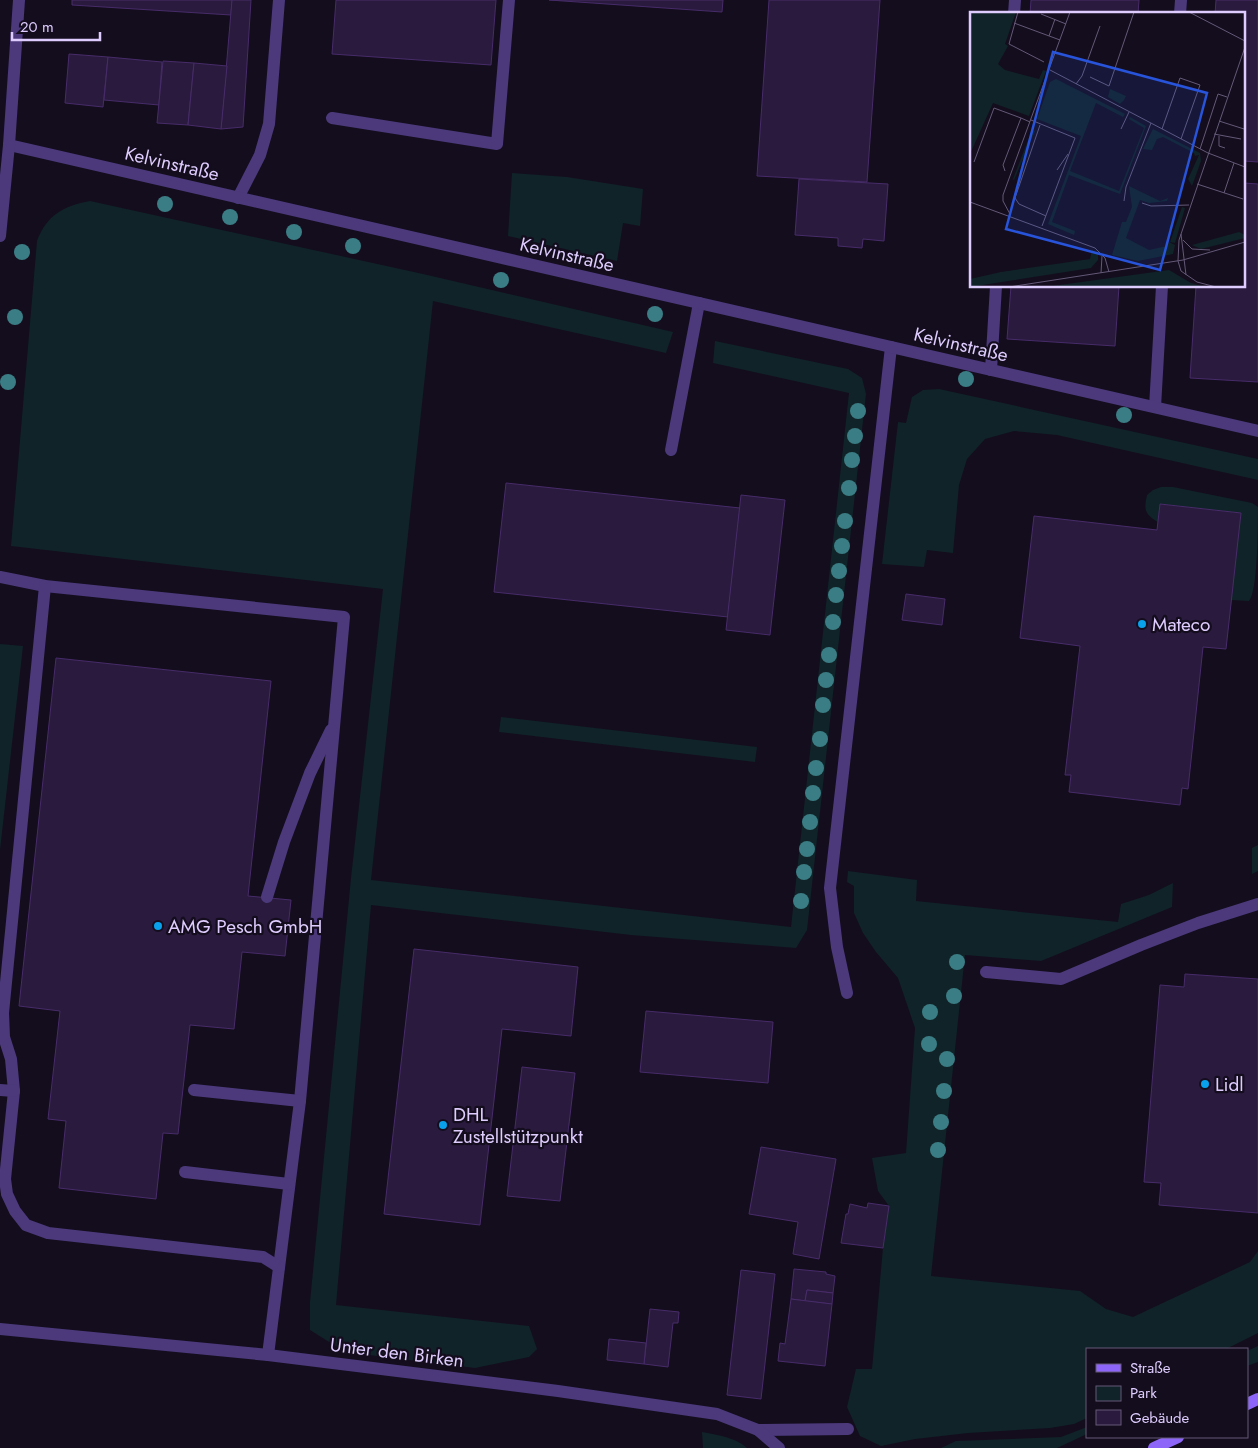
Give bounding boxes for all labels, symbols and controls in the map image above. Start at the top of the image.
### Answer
scale bar [12,10,100,42]
inset map [970,12,1246,288]
text: 20 m [20,16,54,38]
street label: Kelvinstraße [122,140,222,187]
street label: Kelvinstraße [517,231,617,278]
street label: Kelvinstraße [911,321,1011,368]
place label: Mateco [1152,611,1210,638]
marker: Mateco [1136,618,1148,630]
place label: AMG Pesch GmbH [168,913,322,940]
marker: AMG Pesch GmbH [152,920,164,932]
place label: Lidl [1215,1071,1244,1098]
marker: Lidl [1199,1078,1211,1090]
place label: DHL Zustellstützpunkt [453,1101,583,1150]
marker: DHL Zustellstützpunkt [437,1119,449,1131]
street label: Unter den Birken [328,1331,465,1374]
legend [1086,1348,1248,1438]
text: Straße [1130,1357,1171,1379]
text: Park [1130,1382,1157,1404]
text: Gebäude [1130,1407,1190,1429]

